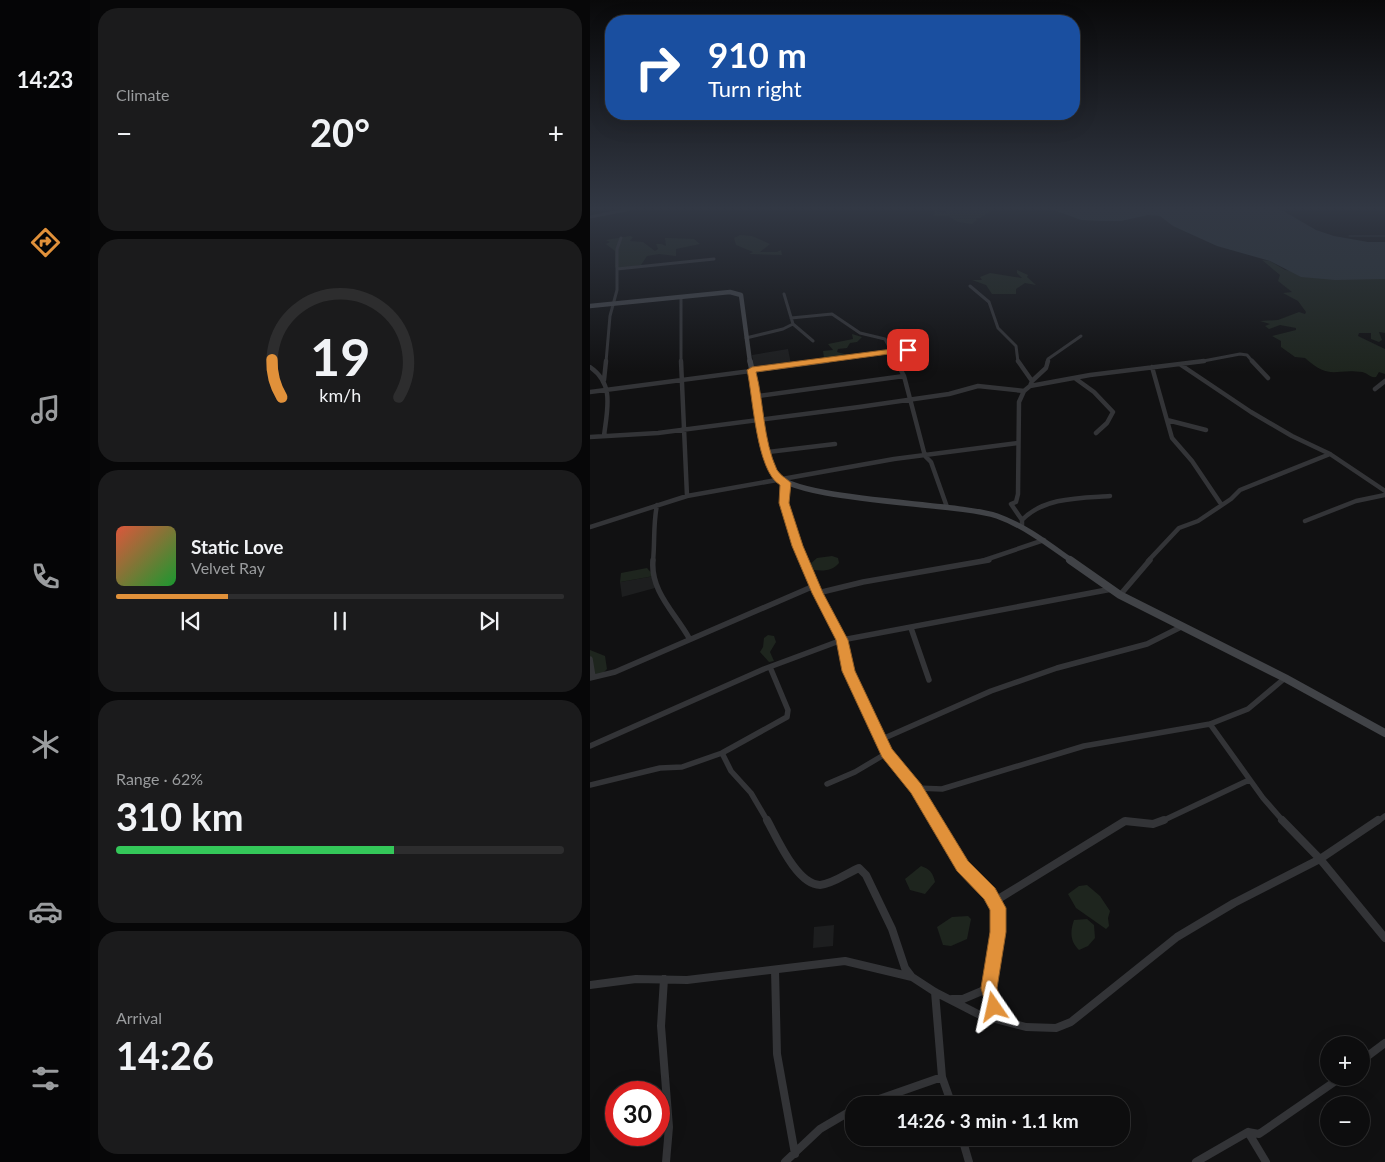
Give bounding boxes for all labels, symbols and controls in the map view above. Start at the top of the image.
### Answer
text: 910 m [708,33,807,75]
icon: right [625,35,690,100]
text: 14:23 [17,66,73,93]
text: Turn right [708,75,802,102]
text: Climate [116,85,169,104]
text: 20° [310,109,370,155]
text: − [116,116,132,150]
text: + [548,116,564,150]
icon: directions [28,225,63,260]
text: 19 [310,325,370,387]
pin [887,329,929,371]
icon: arrive [894,336,922,364]
text: km/h [319,384,361,406]
icon: music [28,392,63,427]
text: Static Love [191,535,283,558]
text: Velvet Ray [191,558,265,577]
icon: phone [28,559,63,594]
icon: previous [177,607,205,635]
icon: pause [326,607,354,635]
icon: next [475,607,503,635]
icon: climate [28,727,63,762]
text: Range · 62% [116,769,203,788]
text: 310 km [116,793,244,839]
icon: car [28,894,63,929]
position arrow [967,980,1019,1032]
text: Arrival [116,1008,162,1027]
text: 14:26 [116,1032,214,1078]
map controls [1320,1036,1370,1146]
button: + [1320,1036,1370,1086]
icon: filters [28,1061,63,1096]
speed limit sign: 30 [605,1081,670,1146]
button: − [1320,1096,1370,1146]
text: 14:26 · 3 min · 1.1 km [896,1109,1079,1132]

